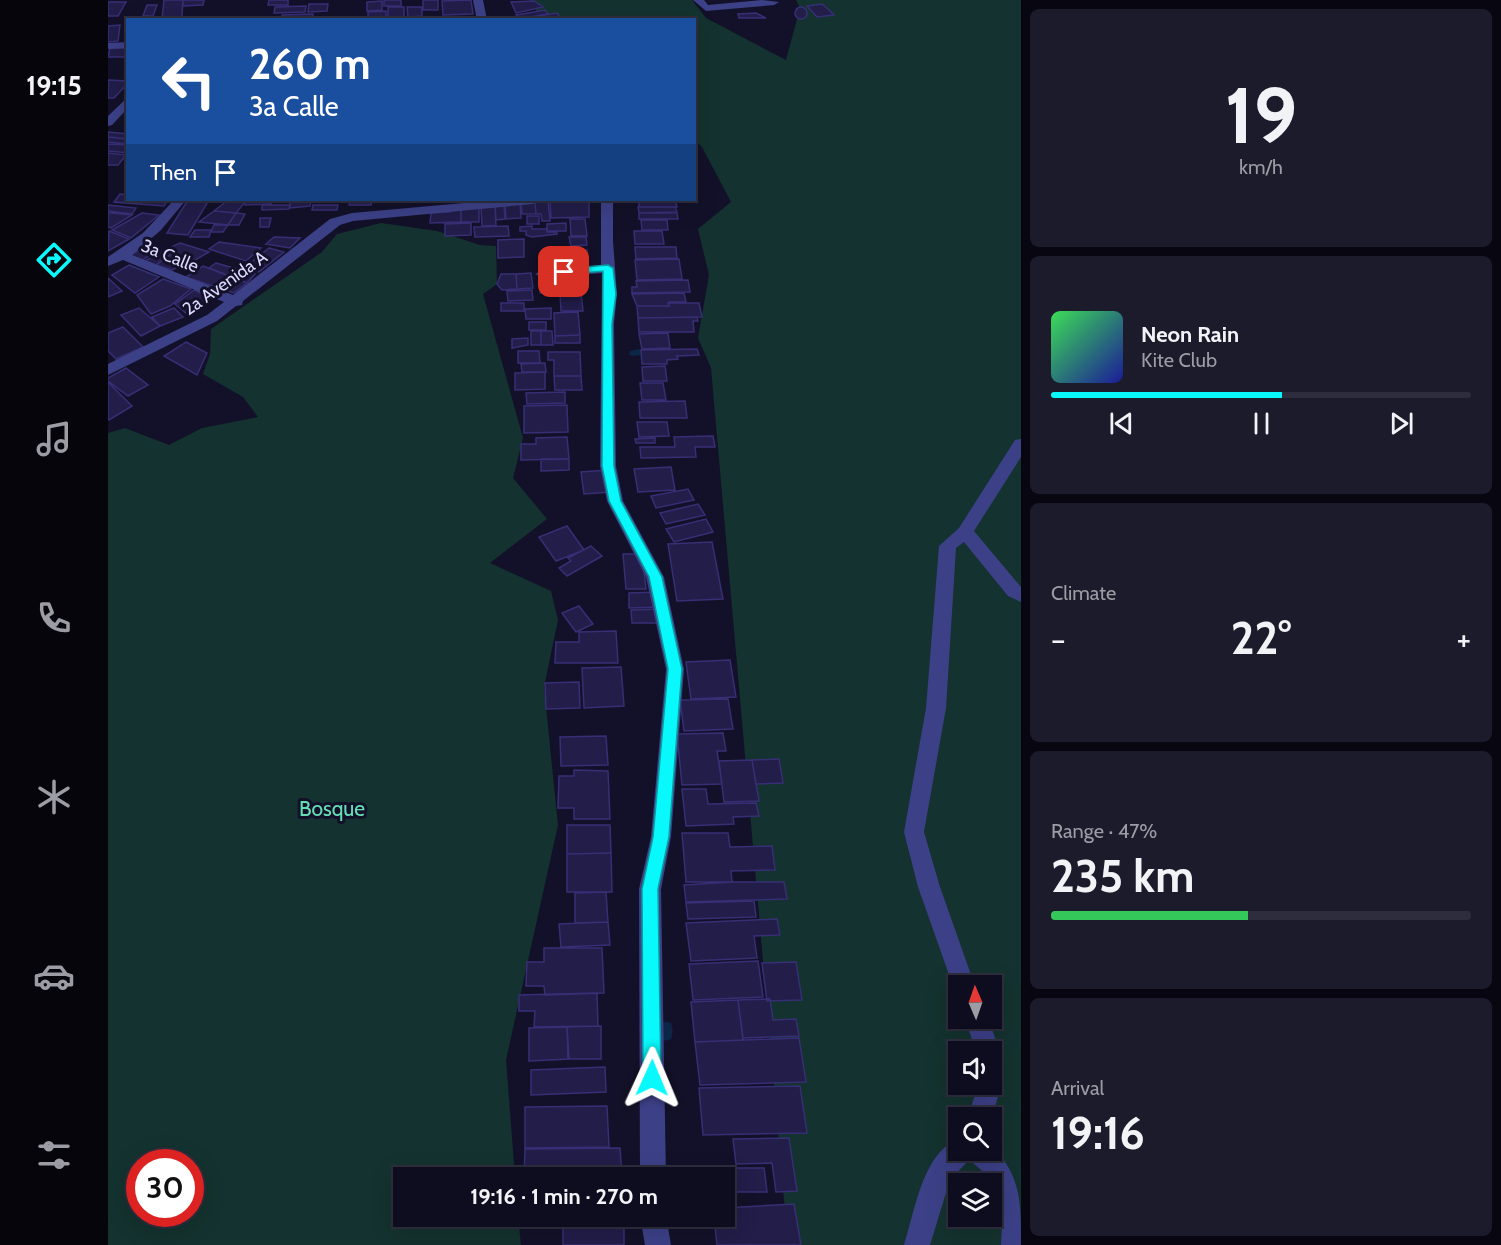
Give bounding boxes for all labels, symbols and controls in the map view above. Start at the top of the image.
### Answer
text: 260 m [249,38,370,90]
icon: left [150,42,228,120]
text: 19 [1225,68,1297,163]
text: 19:15 [26,69,82,102]
text: 3a Calle [249,90,339,123]
text: km/h [1239,155,1283,179]
icon: arrive [209,156,242,189]
text: Then [150,159,197,186]
street label: 3a Calle [138,235,202,277]
icon: directions [33,239,75,281]
street label: 2a Avenida A [178,246,272,320]
pin [538,246,589,297]
icon: arrive [547,255,580,288]
text: Neon Rain [1141,321,1239,348]
text: Kite Club [1141,348,1217,372]
icon: previous [1105,407,1138,440]
icon: pause [1245,407,1278,440]
icon: next [1385,407,1418,440]
icon: music [33,418,75,460]
text: Climate [1051,581,1116,605]
icon: phone [33,597,75,639]
text: 22° [1231,611,1291,665]
text: − [1051,619,1066,659]
text: + [1456,619,1471,659]
icon: climate [33,776,75,818]
park label: Bosque [299,796,365,821]
text: Range · 47% [1051,819,1157,843]
text: 235 km [1051,849,1194,903]
icon: car [33,955,75,997]
north arrow [948,975,1002,1029]
map controls [948,975,1002,1227]
button: sound [948,1041,1002,1095]
position arrow [620,1046,684,1110]
text: Arrival [1051,1076,1104,1100]
text: 19:16 [1051,1106,1145,1160]
button: search [948,1107,1002,1161]
icon: filters [33,1134,75,1176]
speed limit sign: 30 [126,1149,204,1227]
button: layers [948,1173,1002,1227]
text: 19:16 · 1 min · 270 m [470,1183,658,1210]

